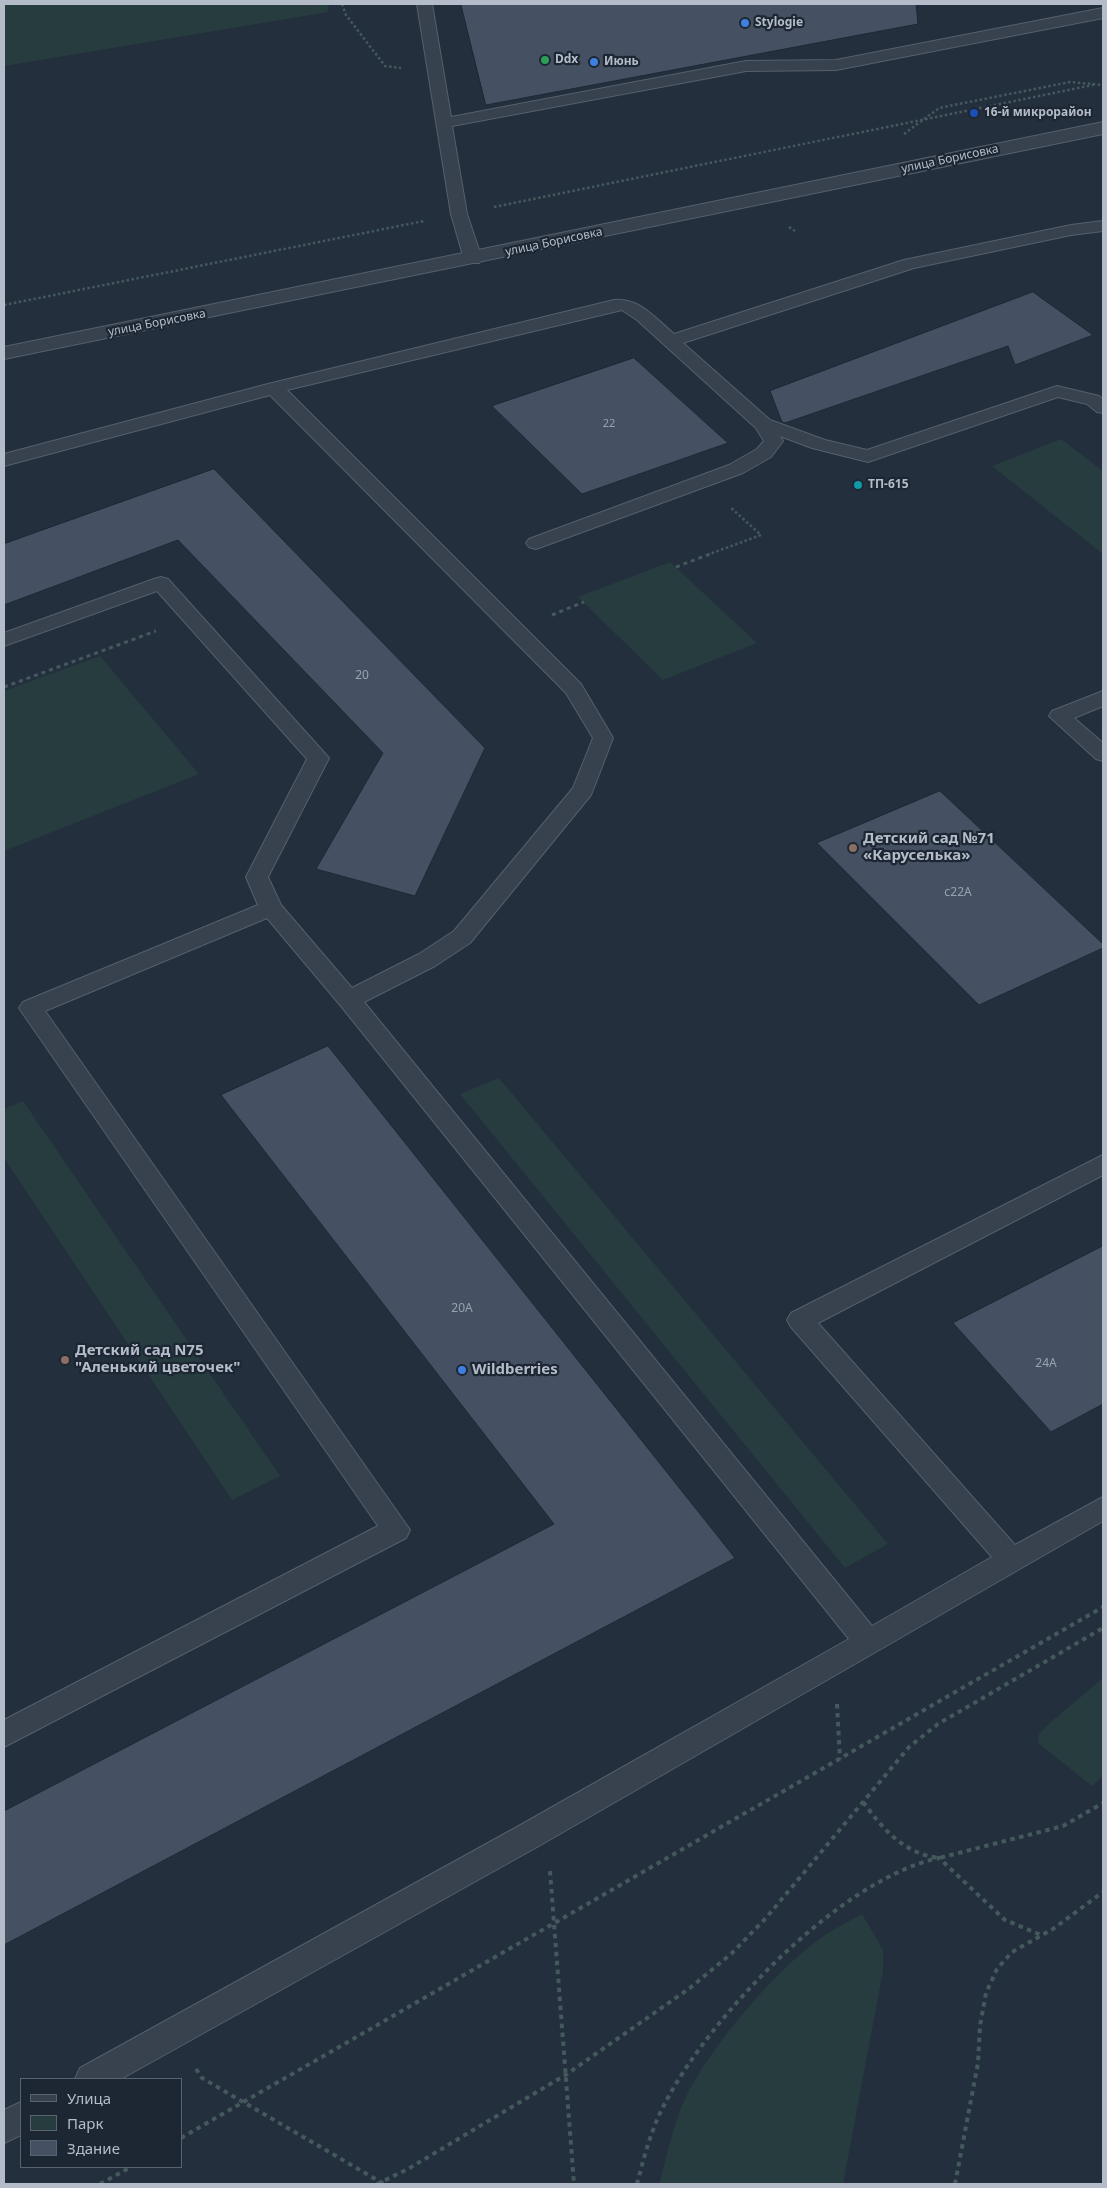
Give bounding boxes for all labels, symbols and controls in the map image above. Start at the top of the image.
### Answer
place label: Stylogie [755,16,803,30]
marker: Stylogie [739,17,751,29]
place label: Ddx [555,53,578,67]
marker: Ddx [539,54,551,66]
place label: Июнь [604,55,639,69]
marker: Июнь [588,56,600,68]
place label: 16-й микрорайон [984,106,1092,120]
marker: 16-й микрорайон [968,107,980,119]
street label: улица Борисовка [900,142,1000,176]
street label: улица Борисовка [504,225,604,259]
street label: улица Борисовка [107,306,207,340]
house number: 22 [603,417,615,431]
place label: ТП-615 [868,478,908,492]
marker: ТП-615 [852,479,864,491]
house number: 20 [355,669,369,683]
place label: Детский сад №71 «Каруселька» [863,830,995,865]
marker: Детский сад №71 «Каруселька» [847,842,859,854]
house number: с22А [944,886,972,900]
house number: 20А [451,1302,473,1316]
place label: Детский сад N75 "Аленький цветочек" [75,1342,240,1377]
marker: Детский сад N75 "Аленький цветочек" [59,1354,71,1366]
house number: 24А [1035,1357,1057,1371]
place label: Wildberries [472,1361,558,1379]
marker: Wildberries [456,1364,468,1376]
legend [20,2078,182,2168]
text: Улица [67,2088,111,2108]
text: Парк [67,2113,103,2133]
text: Здание [67,2138,120,2158]

